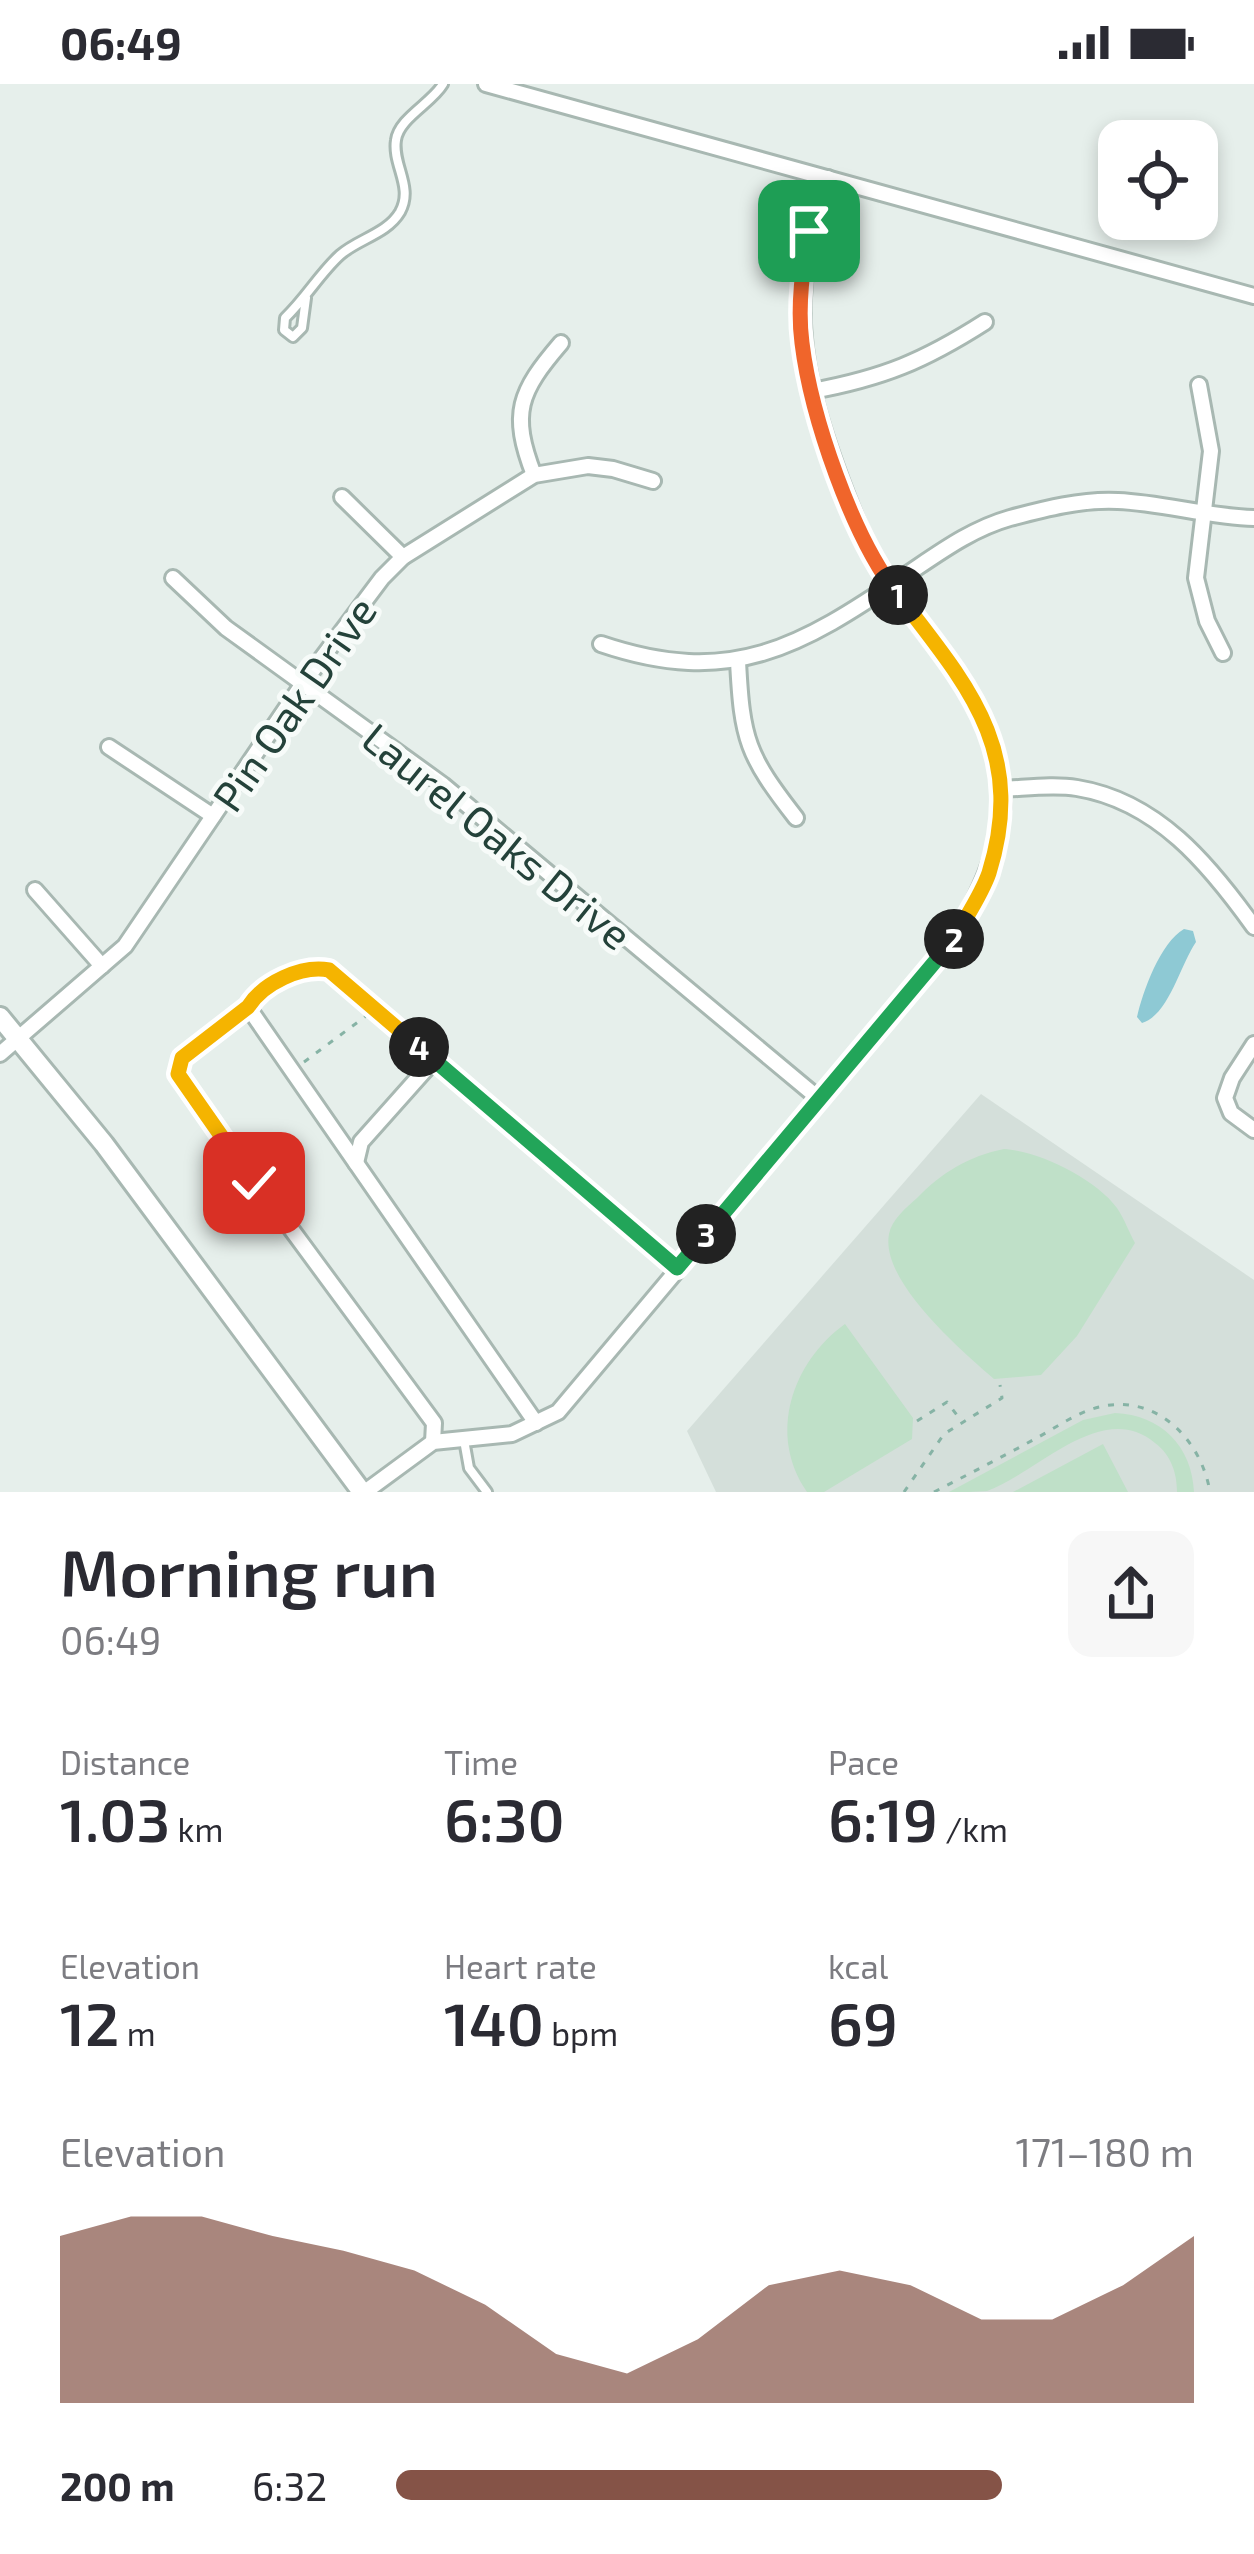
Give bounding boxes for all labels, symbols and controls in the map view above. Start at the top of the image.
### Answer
text: 06:49 [60,15,182,69]
map controls [1098,120,1218,240]
button: locate [1098,120,1218,240]
pin [758,180,860,282]
icon: arrive [776,198,842,264]
pin: 1 [868,565,928,625]
text: 1 [891,575,905,615]
street label: Pin Oak Drive [201,586,385,820]
street label: Laurel Oaks Drive [354,711,642,959]
pin: 2 [924,909,984,969]
text: 2 [944,919,964,959]
pin: 4 [389,1017,449,1077]
text: 4 [408,1027,430,1067]
pin [203,1132,305,1234]
icon: check [221,1150,287,1216]
pin: 3 [676,1204,736,1264]
text: 3 [697,1214,715,1254]
text: Morning run [60,1531,438,1610]
button: share [1068,1531,1194,1657]
text: 06:49 [60,1616,161,1663]
text: Distance [60,1742,190,1782]
text: Time [444,1742,518,1782]
text: Pace [828,1742,899,1782]
text: 1.03 [60,1782,170,1854]
text: 6:30 [444,1782,565,1854]
text: 6:19 [828,1782,938,1854]
text: km [170,1809,223,1849]
text: /km [938,1809,1008,1849]
text: Elevation [60,1946,200,1986]
text: Heart rate [444,1946,597,1986]
text: kcal [828,1946,888,1986]
text: 12 [60,1986,119,2058]
text: 140 [444,1986,544,2058]
text: 69 [828,1986,898,2058]
text: m [119,2013,156,2053]
text: bpm [544,2013,618,2053]
text: Elevation [60,2128,225,2175]
text: 171–180 m [1016,2128,1194,2175]
text: 200 m [60,2462,175,2509]
text: 6:32 [252,2462,327,2509]

